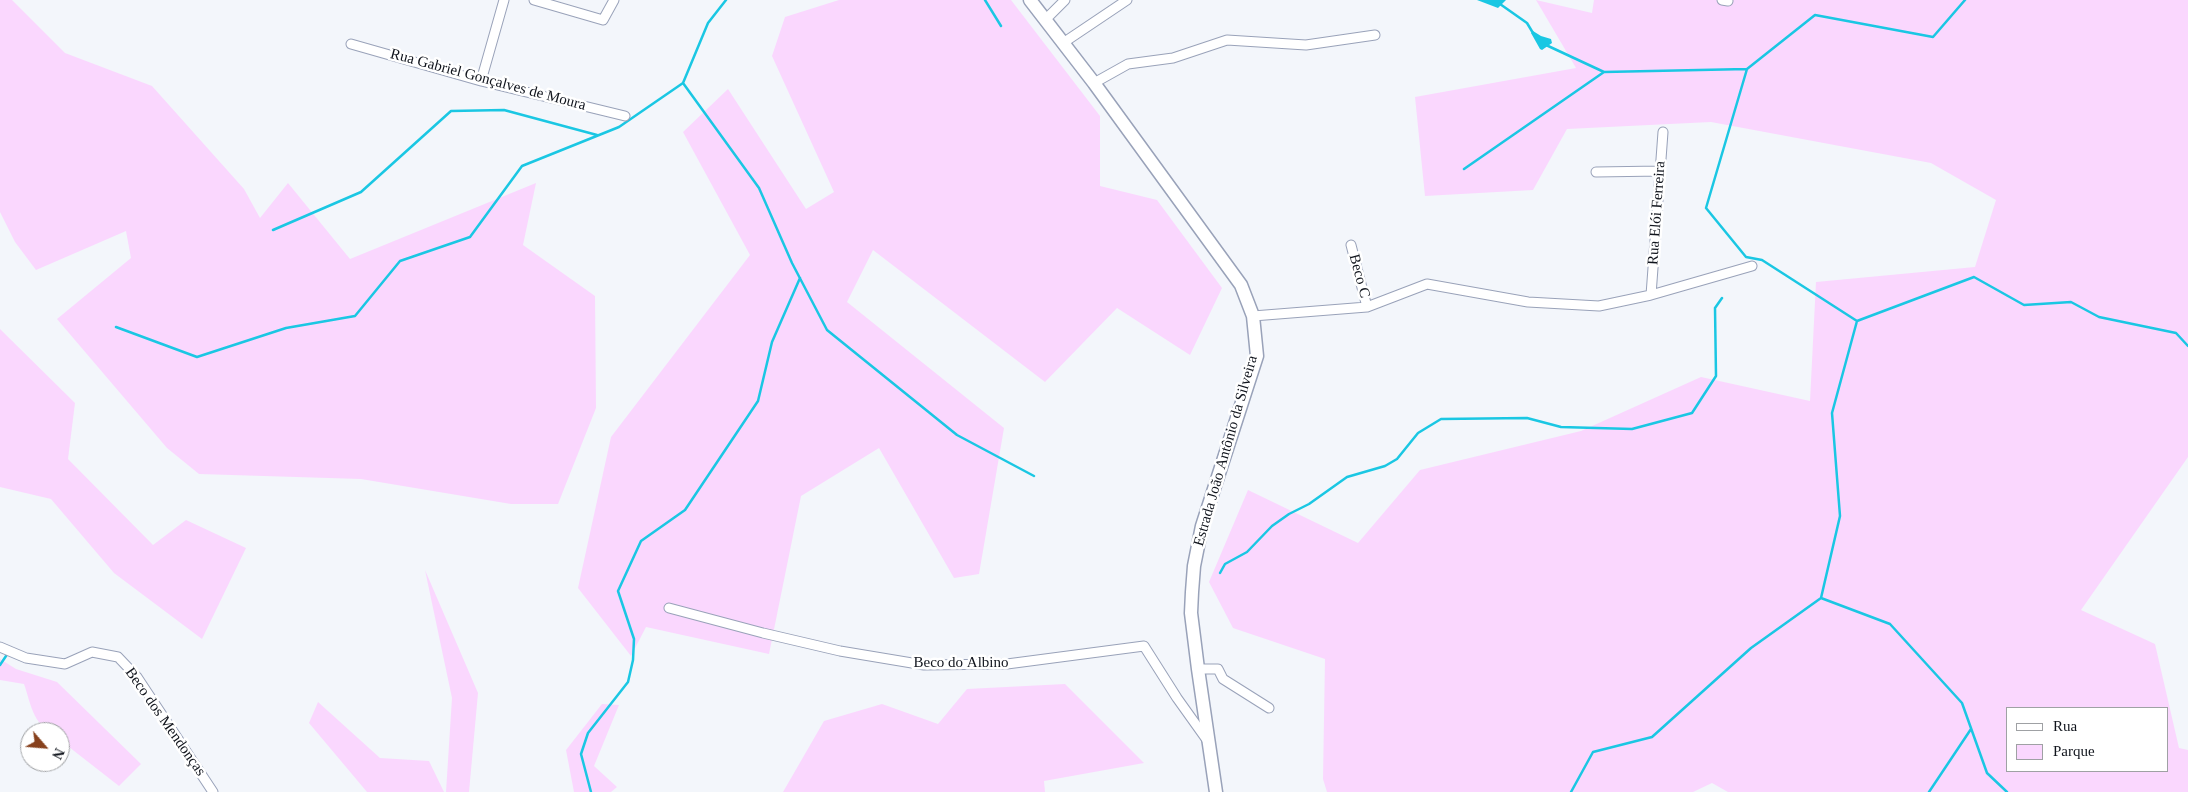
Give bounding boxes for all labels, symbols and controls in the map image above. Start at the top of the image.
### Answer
street label: Rua Gabriel Gonçalves de Moura [388,45,588,115]
street label: Rua Elói Ferreira [1644,160,1670,266]
street label: Beco C [1345,252,1373,300]
street label: Estrada João Antônio da Silveira [1190,354,1262,548]
street label: Beco do Albino [914,654,1008,672]
street label: Beco dos Mendonças [121,664,209,780]
legend [2006,707,2168,772]
text: Rua [2053,718,2077,734]
north arrow [20,722,70,772]
text: Parque [2053,743,2095,759]
text: N [49,746,67,761]

